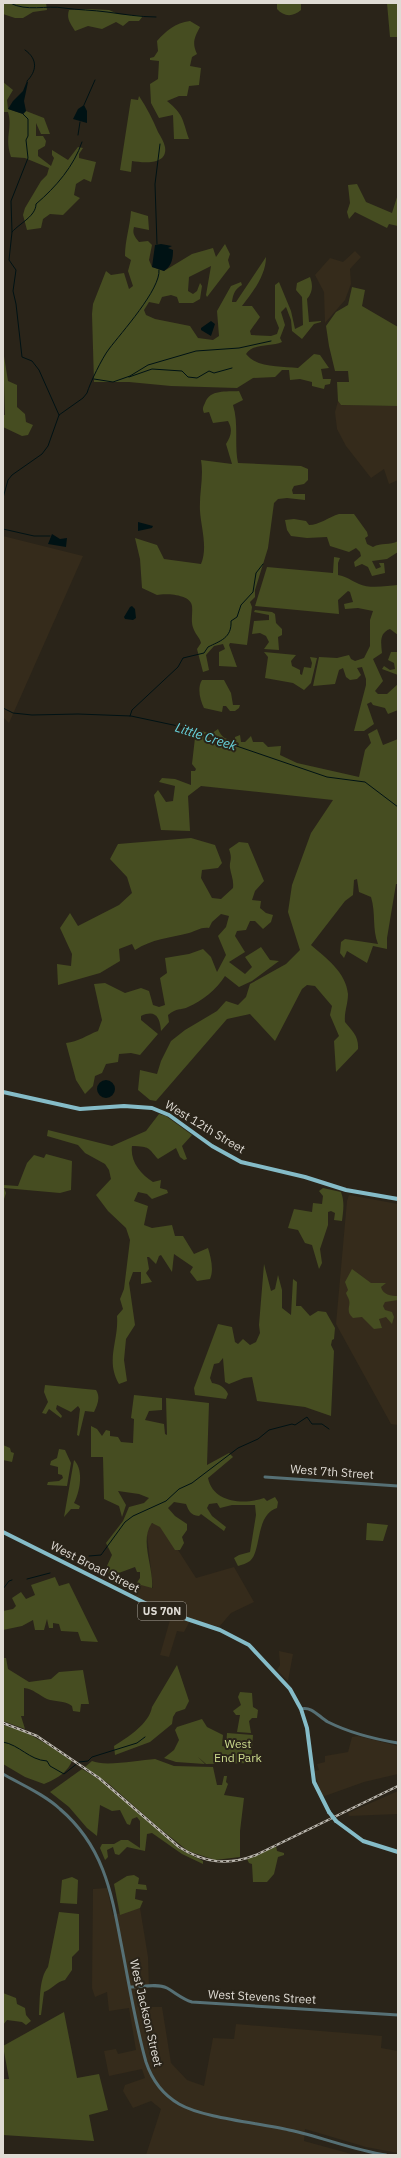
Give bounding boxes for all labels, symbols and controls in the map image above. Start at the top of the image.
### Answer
water label: Little Creek [173,719,239,754]
street label: West 12th Street [162,1097,248,1156]
street label: West 7th Street [290,1461,374,1482]
street label: West Broad Street [48,1538,142,1595]
road number: US 70N [138,1602,186,1620]
park label: West End Park [214,1736,263,1765]
street label: West Jackson Street [127,1958,166,2068]
street label: West Stevens Street [208,1986,317,2007]

